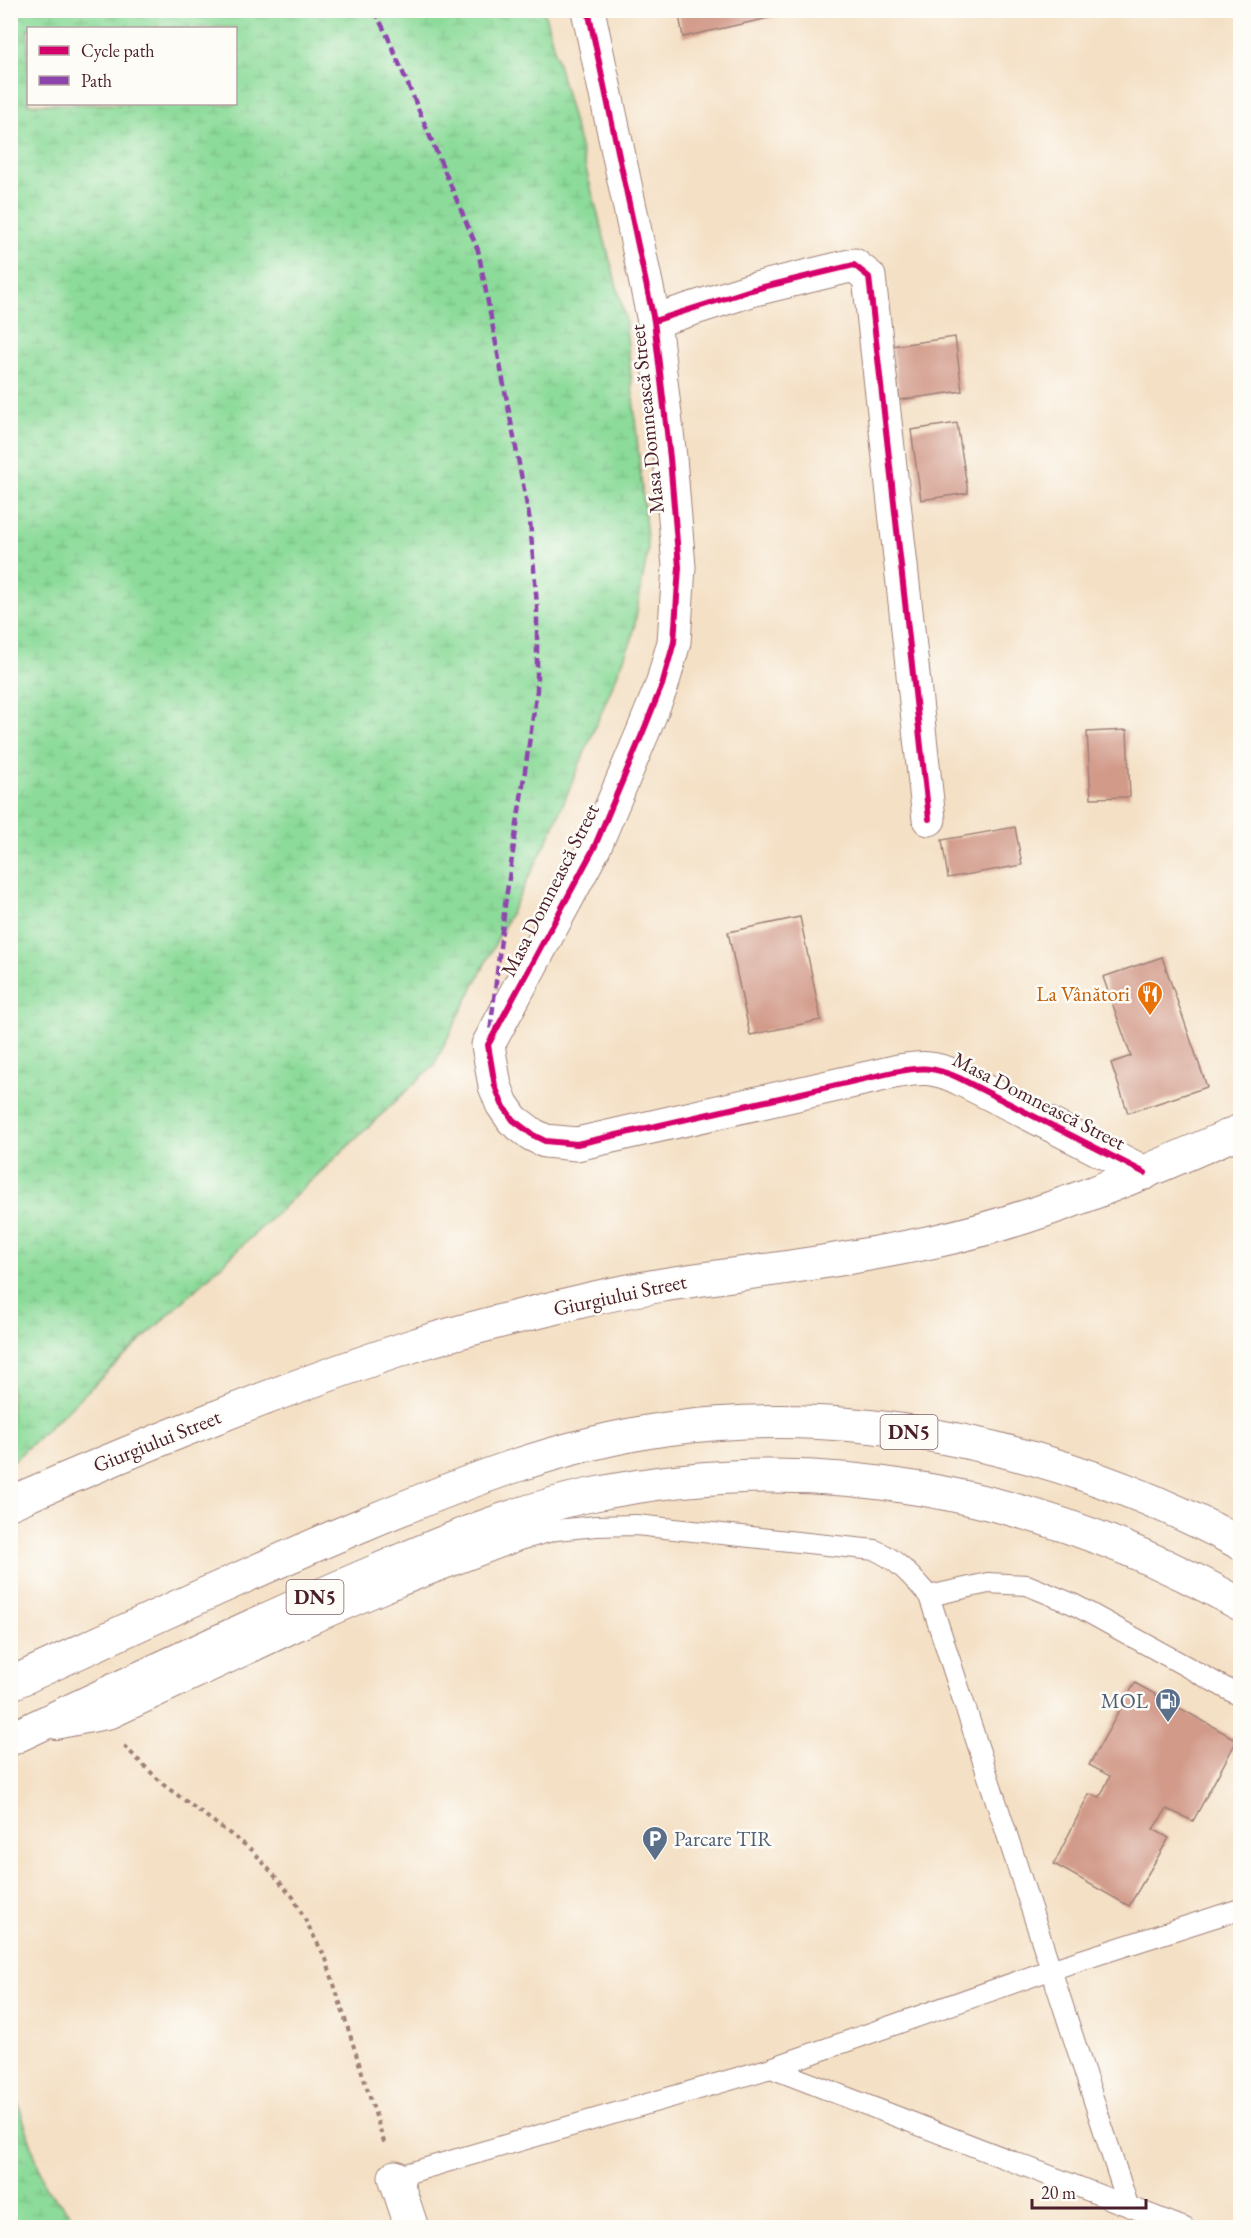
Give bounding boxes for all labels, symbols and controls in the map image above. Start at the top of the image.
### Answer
legend [27,27,237,105]
text: Cycle path [81,39,155,62]
text: Path [81,69,112,92]
street label: Masa Domnească Street [623,323,670,515]
street label: Masa Domnească Street [494,799,605,981]
restaurant icon: La Vânători [1135,979,1165,1017]
place label: La Vânători [1036,980,1130,1007]
street label: Masa Domnească Street [948,1045,1130,1156]
street label: Giurgiului Street [551,1267,689,1322]
street label: Giurgiului Street [89,1402,225,1478]
road number: DN5 [880,1415,938,1449]
road number: DN5 [286,1580,344,1614]
fuel station icon: MOL [1153,1686,1183,1724]
place label: MOL [1101,1687,1149,1714]
parking icon: Parcare TIR [640,1824,670,1862]
place label: Parcare TIR [674,1825,773,1852]
scale bar [1032,2172,1146,2210]
text: 20 m [1041,2181,1076,2204]

